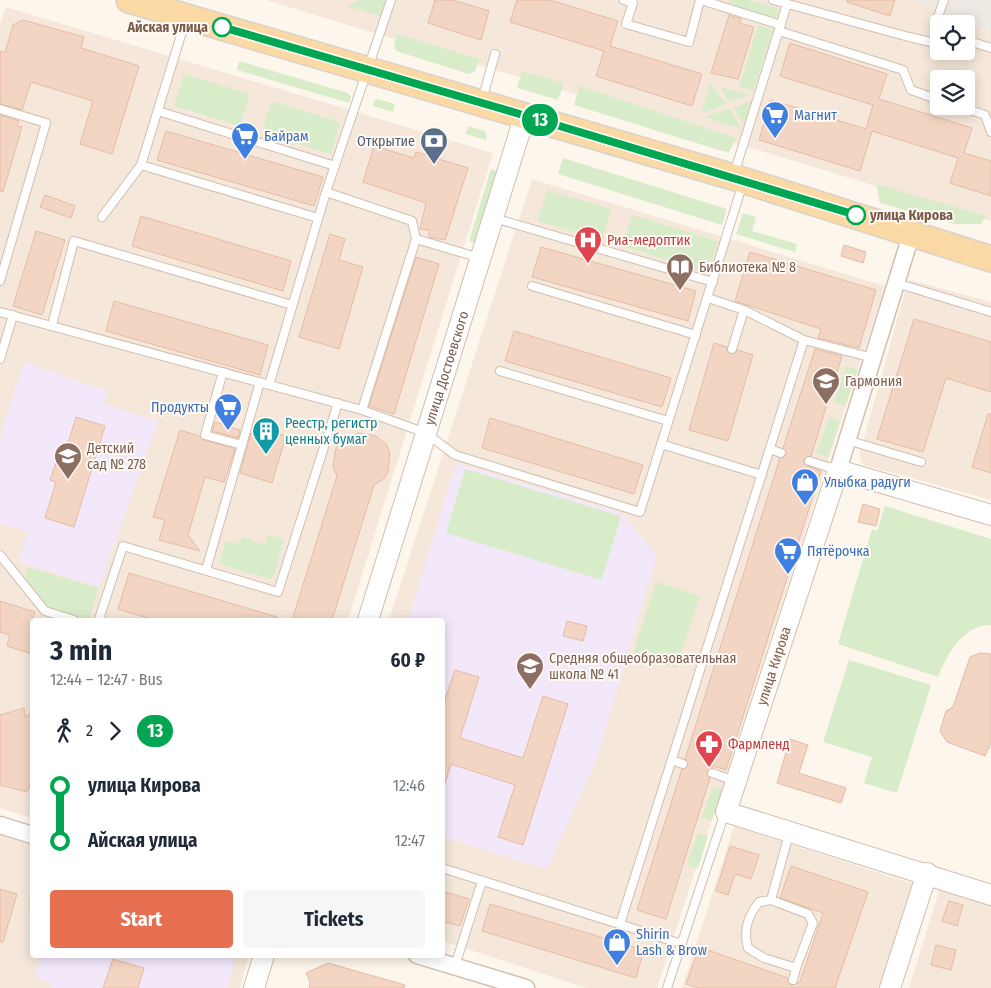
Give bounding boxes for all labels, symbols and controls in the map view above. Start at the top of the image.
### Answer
map controls [930,15,975,115]
button: locate [930,15,975,60]
marker: Айская улица [212,17,232,37]
place label: Айская улица [126,19,208,36]
button: layers [930,70,975,115]
supermarket icon: Магнит [760,100,790,139]
line badge: 13 [518,104,562,136]
place label: Магнит [794,107,837,124]
text: 13 [532,109,548,131]
supermarket icon: Байрам [230,121,260,160]
bank icon: Открытие [419,126,449,165]
place label: Байрам [264,128,308,145]
place label: Открытие [357,133,415,150]
marker: улица Кирова [846,205,866,225]
place label: улица Кирова [869,207,953,224]
hospital icon: Риа-медоптик [573,225,603,264]
place label: Риа-медоптик [607,232,691,249]
library icon: Библиотека № 8 [665,252,695,291]
place label: Библиотека № 8 [699,259,796,276]
street label: улица Достоевского [421,309,472,427]
school or university icon: Гармония [811,366,841,405]
place label: Гармония [845,373,902,390]
supermarket icon: Продукты [213,392,243,431]
place label: Продукты [151,399,209,416]
place label: Реестр, регистр ценных бумаг [285,415,377,448]
building icon: Реестр, регистр ценных бумаг [251,416,281,455]
place label: Детский сад № 278 [86,440,146,473]
school or university icon: Детский сад № 278 [53,441,83,480]
shop icon: Улыбка радуги [790,467,820,506]
place label: Улыбка радуги [823,474,911,491]
supermarket icon: Пятёрочка [773,536,803,575]
place label: Пятёрочка [807,543,870,560]
street label: улица Кирова [753,624,795,708]
text: 3 min [50,634,112,667]
text: 60 ₽ [390,649,425,672]
place label: Средняя общеобразовательная школа № 41 [549,650,736,683]
school or university icon: Средняя общеобразовательная школа № 41 [515,651,545,690]
text: 12:44 – 12:47 · Bus [50,670,163,689]
icon: walk [50,717,78,745]
icon: forward [101,717,129,745]
text: 13 [147,720,163,742]
text: 2 [86,721,93,740]
pharmacy icon: Фармленд [694,729,724,768]
place label: Фармленд [728,736,790,753]
text: улица Кирова [88,774,201,797]
text: 12:46 [393,776,425,795]
text: Айская улица [88,829,197,852]
text: 12:47 [394,831,425,850]
button: Start [50,890,233,948]
button: Tickets [243,890,425,948]
place label: Shirin Lash & Brow [636,926,707,959]
shop icon: Shirin Lash & Brow [602,927,632,966]

